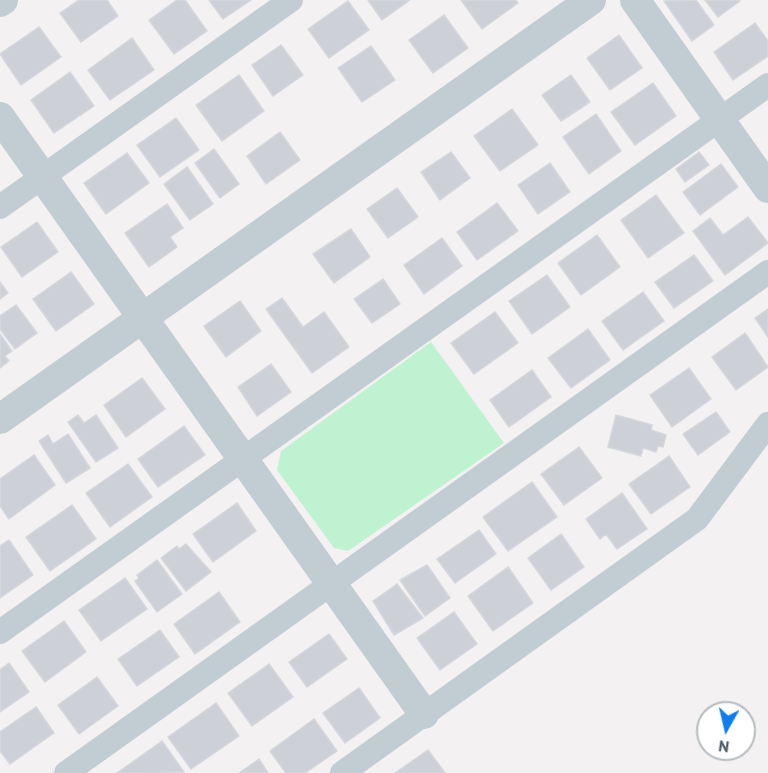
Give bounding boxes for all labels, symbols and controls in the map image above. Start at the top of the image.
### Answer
north arrow [696,701,756,761]
text: N [717,736,730,757]

